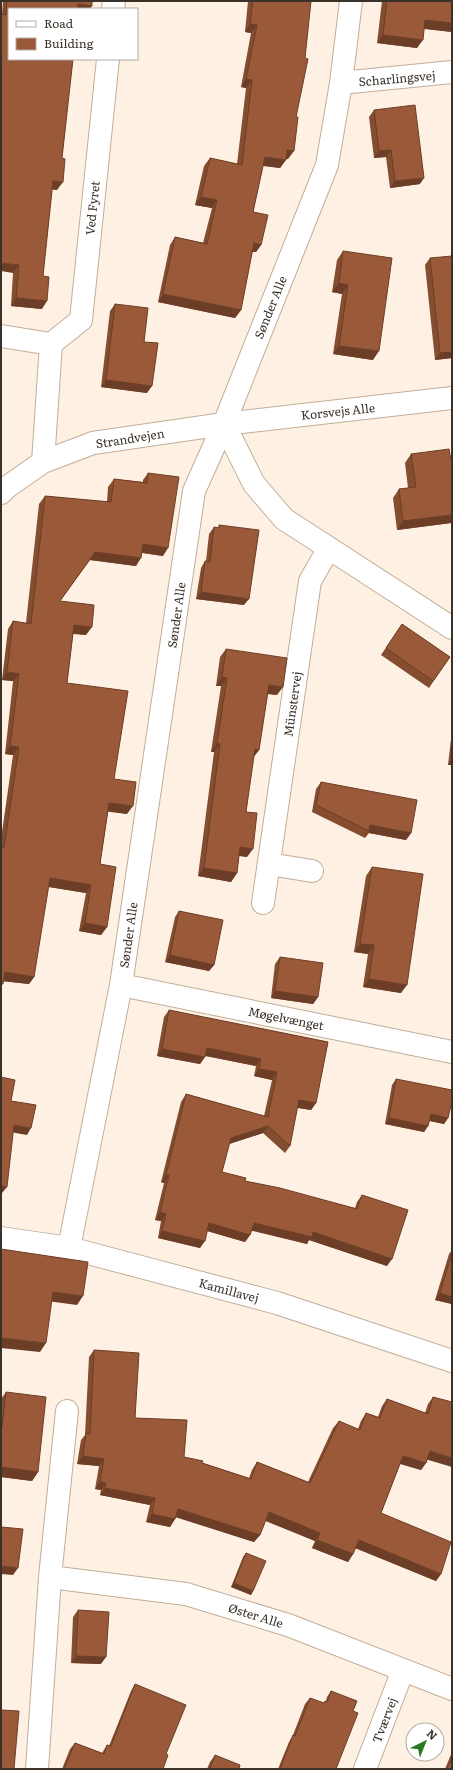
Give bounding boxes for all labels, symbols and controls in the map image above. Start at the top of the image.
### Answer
legend [8,8,138,60]
text: Road [44,14,74,32]
text: Building [44,34,94,52]
street label: Scharlingsvej [358,66,436,90]
street label: Ved Fyret [80,180,104,236]
street label: Sønder Alle [249,273,291,341]
street label: Korsvejs Alle [300,398,376,424]
street label: Strandvejen [94,424,166,452]
street label: Sønder Alle [162,581,190,649]
street label: Münstervej [279,670,305,738]
street label: Sønder Alle [114,901,142,969]
street label: Møgelvænget [247,1002,326,1034]
street label: Kamillavej [197,1273,261,1307]
street label: Øster Alle [226,1598,286,1632]
street label: Tværvej [367,1695,401,1745]
north arrow [405,1722,445,1762]
text: N [424,1725,441,1743]

